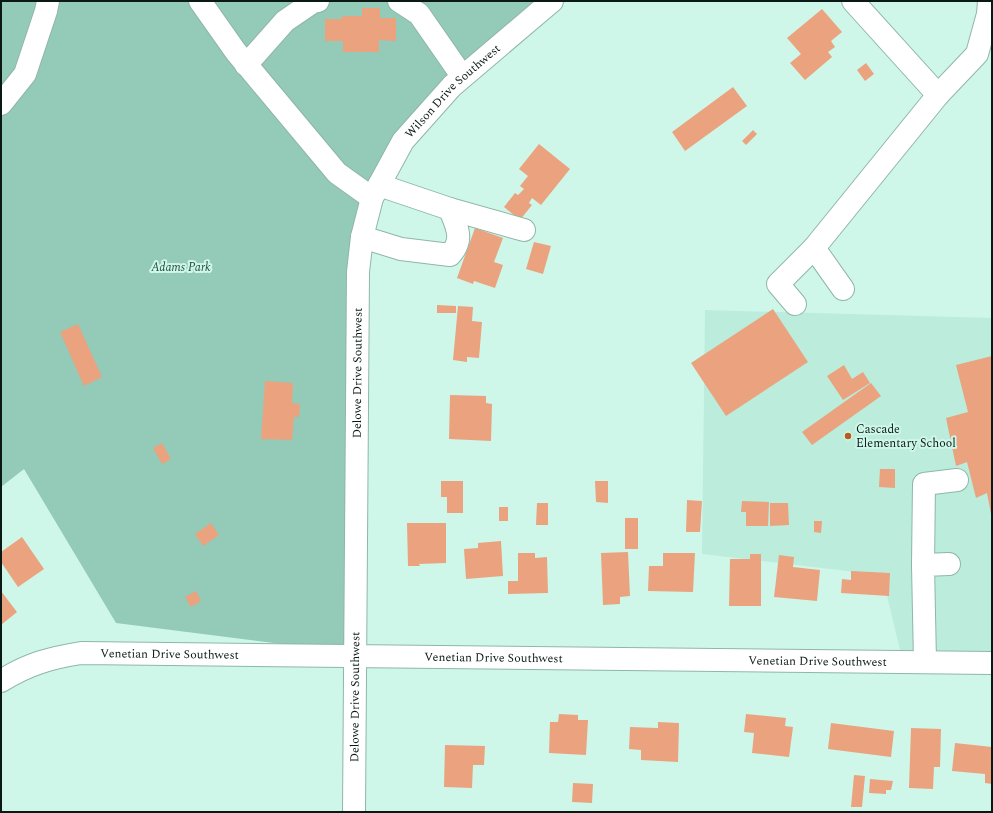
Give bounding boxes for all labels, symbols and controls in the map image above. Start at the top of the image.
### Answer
street label: Wilson Drive Southwest [401,40,505,143]
park label: Adams Park [150,258,211,277]
street label: Delowe Drive Southwest [348,308,368,438]
place label: Cascade Elementary School [856,420,956,453]
marker: Cascade Elementary School [843,431,853,441]
street label: Delowe Drive Southwest [345,632,365,762]
street label: Venetian Drive Southwest [100,644,239,665]
street label: Venetian Drive Southwest [424,648,563,668]
street label: Venetian Drive Southwest [748,651,887,672]

